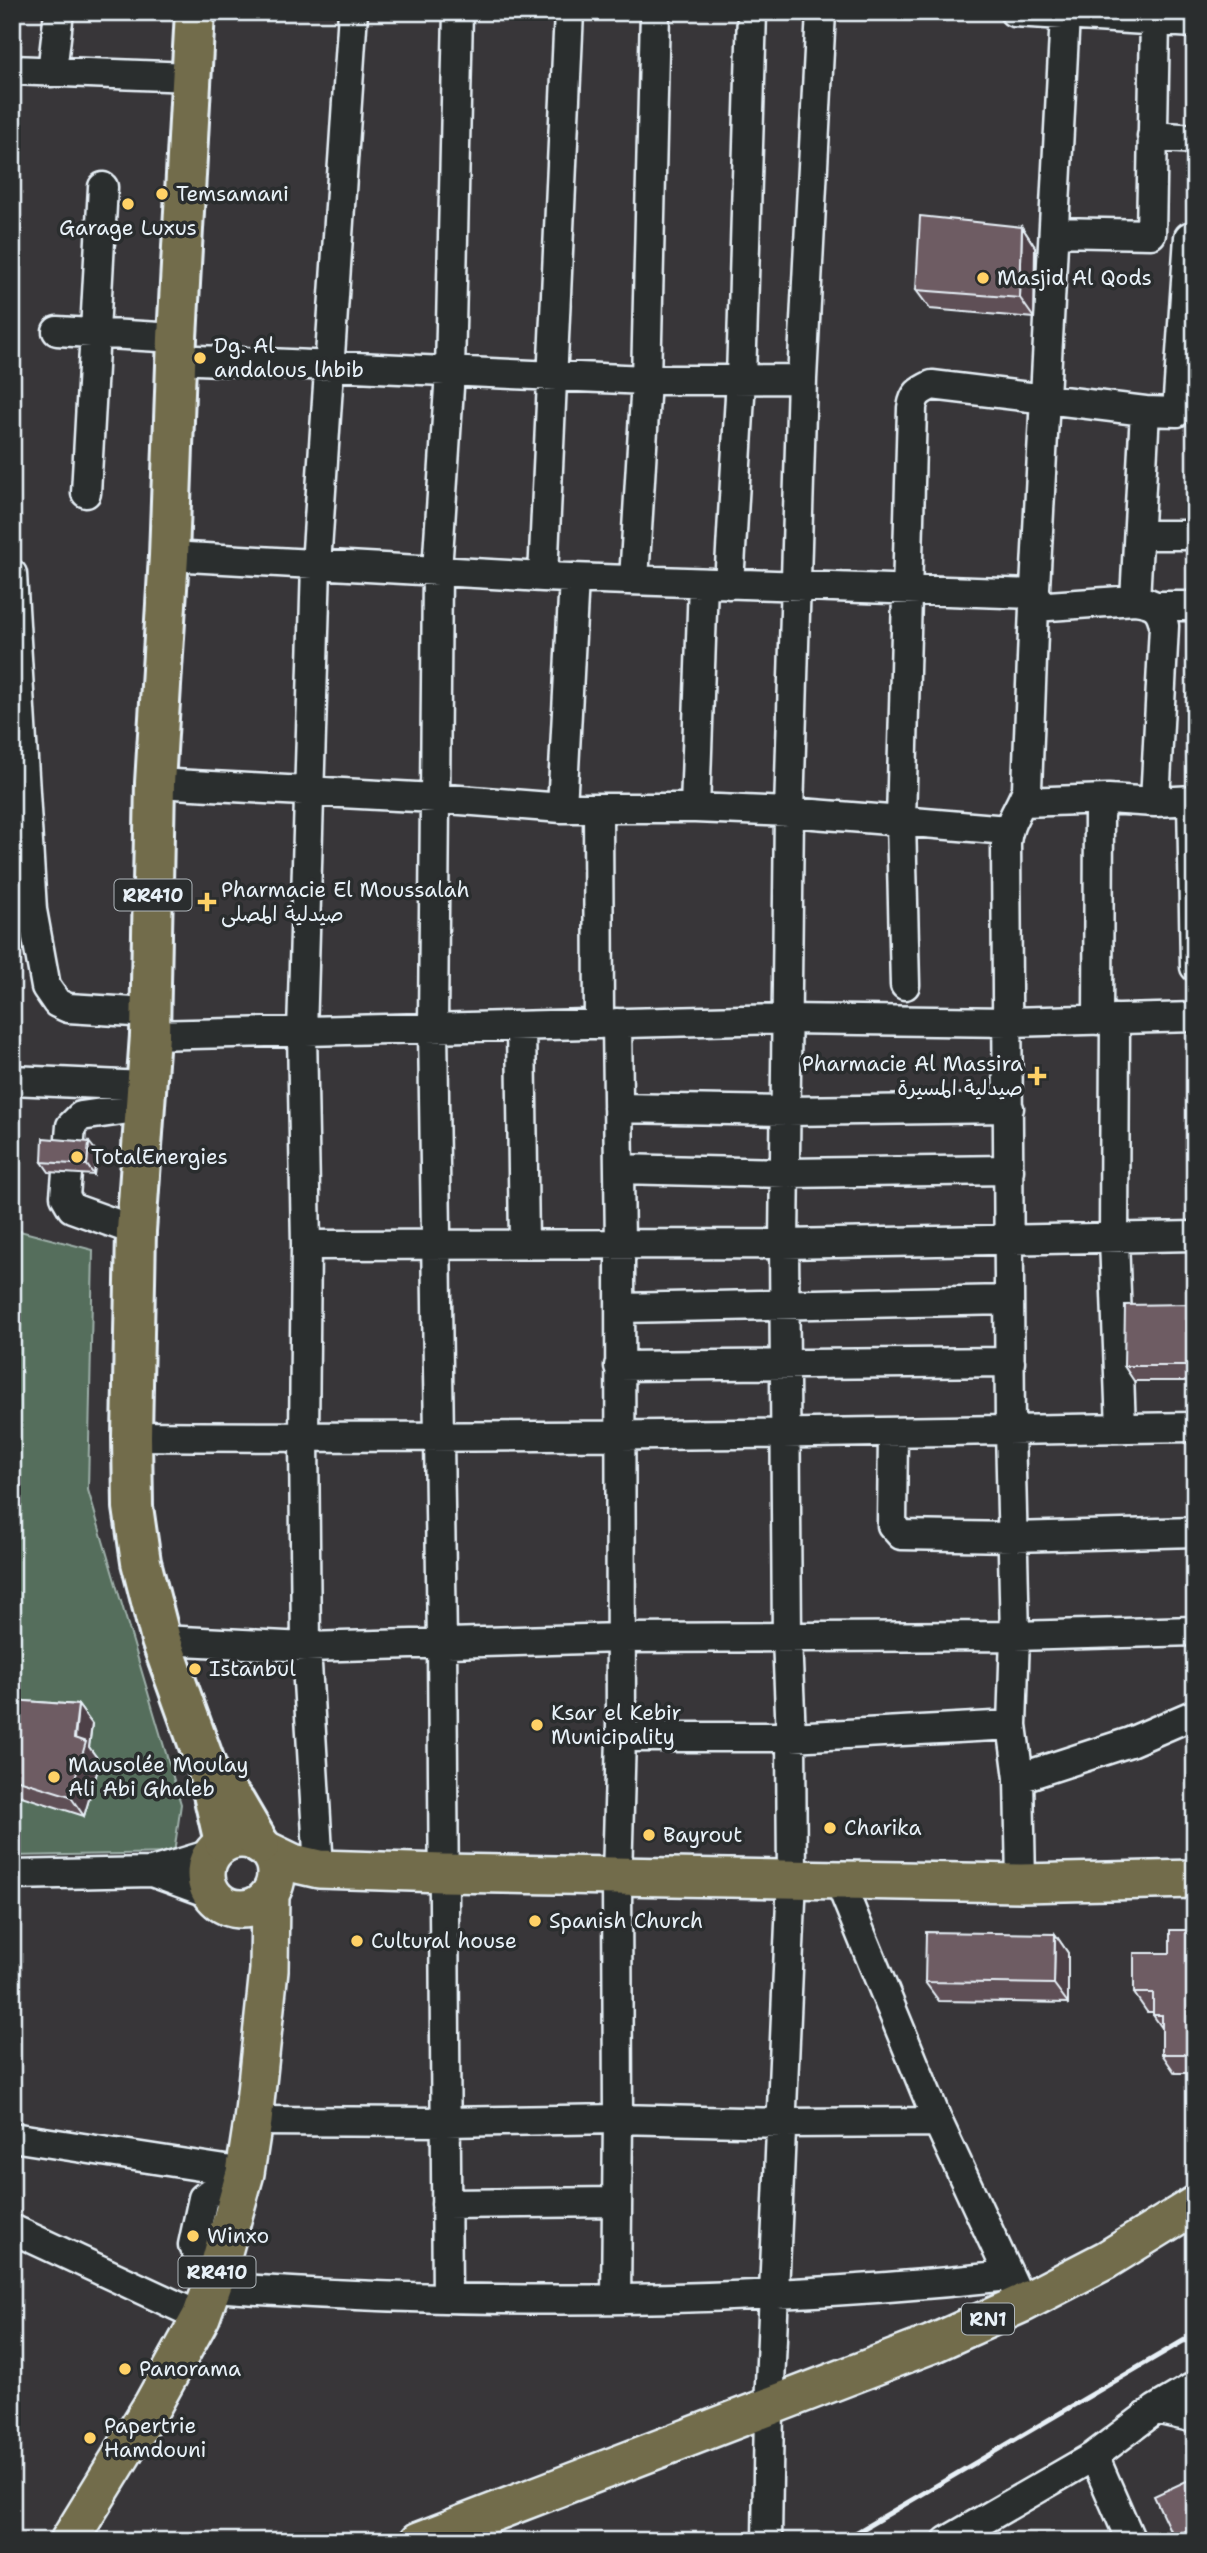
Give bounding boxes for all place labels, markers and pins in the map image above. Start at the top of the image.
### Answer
place label: Temsamani [176,180,289,208]
marker: Temsamani [154,186,170,202]
marker: Garage Luxus [120,196,136,212]
place label: Garage Luxus [59,214,197,242]
place label: Masjid Al Qods [997,264,1152,292]
marker: Masjid Al Qods [975,270,991,286]
place label: Dg. Al andalous lhbib [214,332,364,384]
marker: Dg. Al andalous lhbib [192,350,208,366]
place label: Pharmacie El Moussalah صيدلية المصلى [221,876,470,928]
marker: Pharmacie El Moussalah صيدلية المصلى [199,894,215,910]
place label: Pharmacie Al Massira صيدلية المسيرة [802,1050,1023,1102]
marker: Pharmacie Al Massira صيدلية المسيرة [1029,1068,1045,1084]
place label: TotalEnergies [91,1143,228,1171]
marker: TotalEnergies [69,1149,85,1165]
place label: Istanbul [209,1655,296,1683]
marker: Istanbul [187,1661,203,1677]
place label: Ksar el Kebir Municipality [551,1699,682,1751]
marker: Ksar el Kebir Municipality [529,1717,545,1733]
place label: Mausolée Moulay Ali Abi Ghaleb [68,1751,249,1803]
marker: Mausolée Moulay Ali Abi Ghaleb [46,1769,62,1785]
place label: Charika [844,1814,922,1842]
marker: Charika [822,1820,838,1836]
place label: Bayrout [663,1821,742,1849]
marker: Bayrout [641,1827,657,1843]
place label: Spanish Church [549,1907,703,1935]
marker: Spanish Church [527,1913,543,1929]
place label: Cultural house [371,1927,517,1955]
marker: Cultural house [349,1933,365,1949]
place label: Winxo [207,2222,269,2250]
marker: Winxo [185,2228,201,2244]
place label: Panorama [139,2355,241,2383]
marker: Panorama [117,2361,133,2377]
place label: Papertrie Hamdouni [104,2412,207,2464]
marker: Papertrie Hamdouni [82,2430,98,2446]

